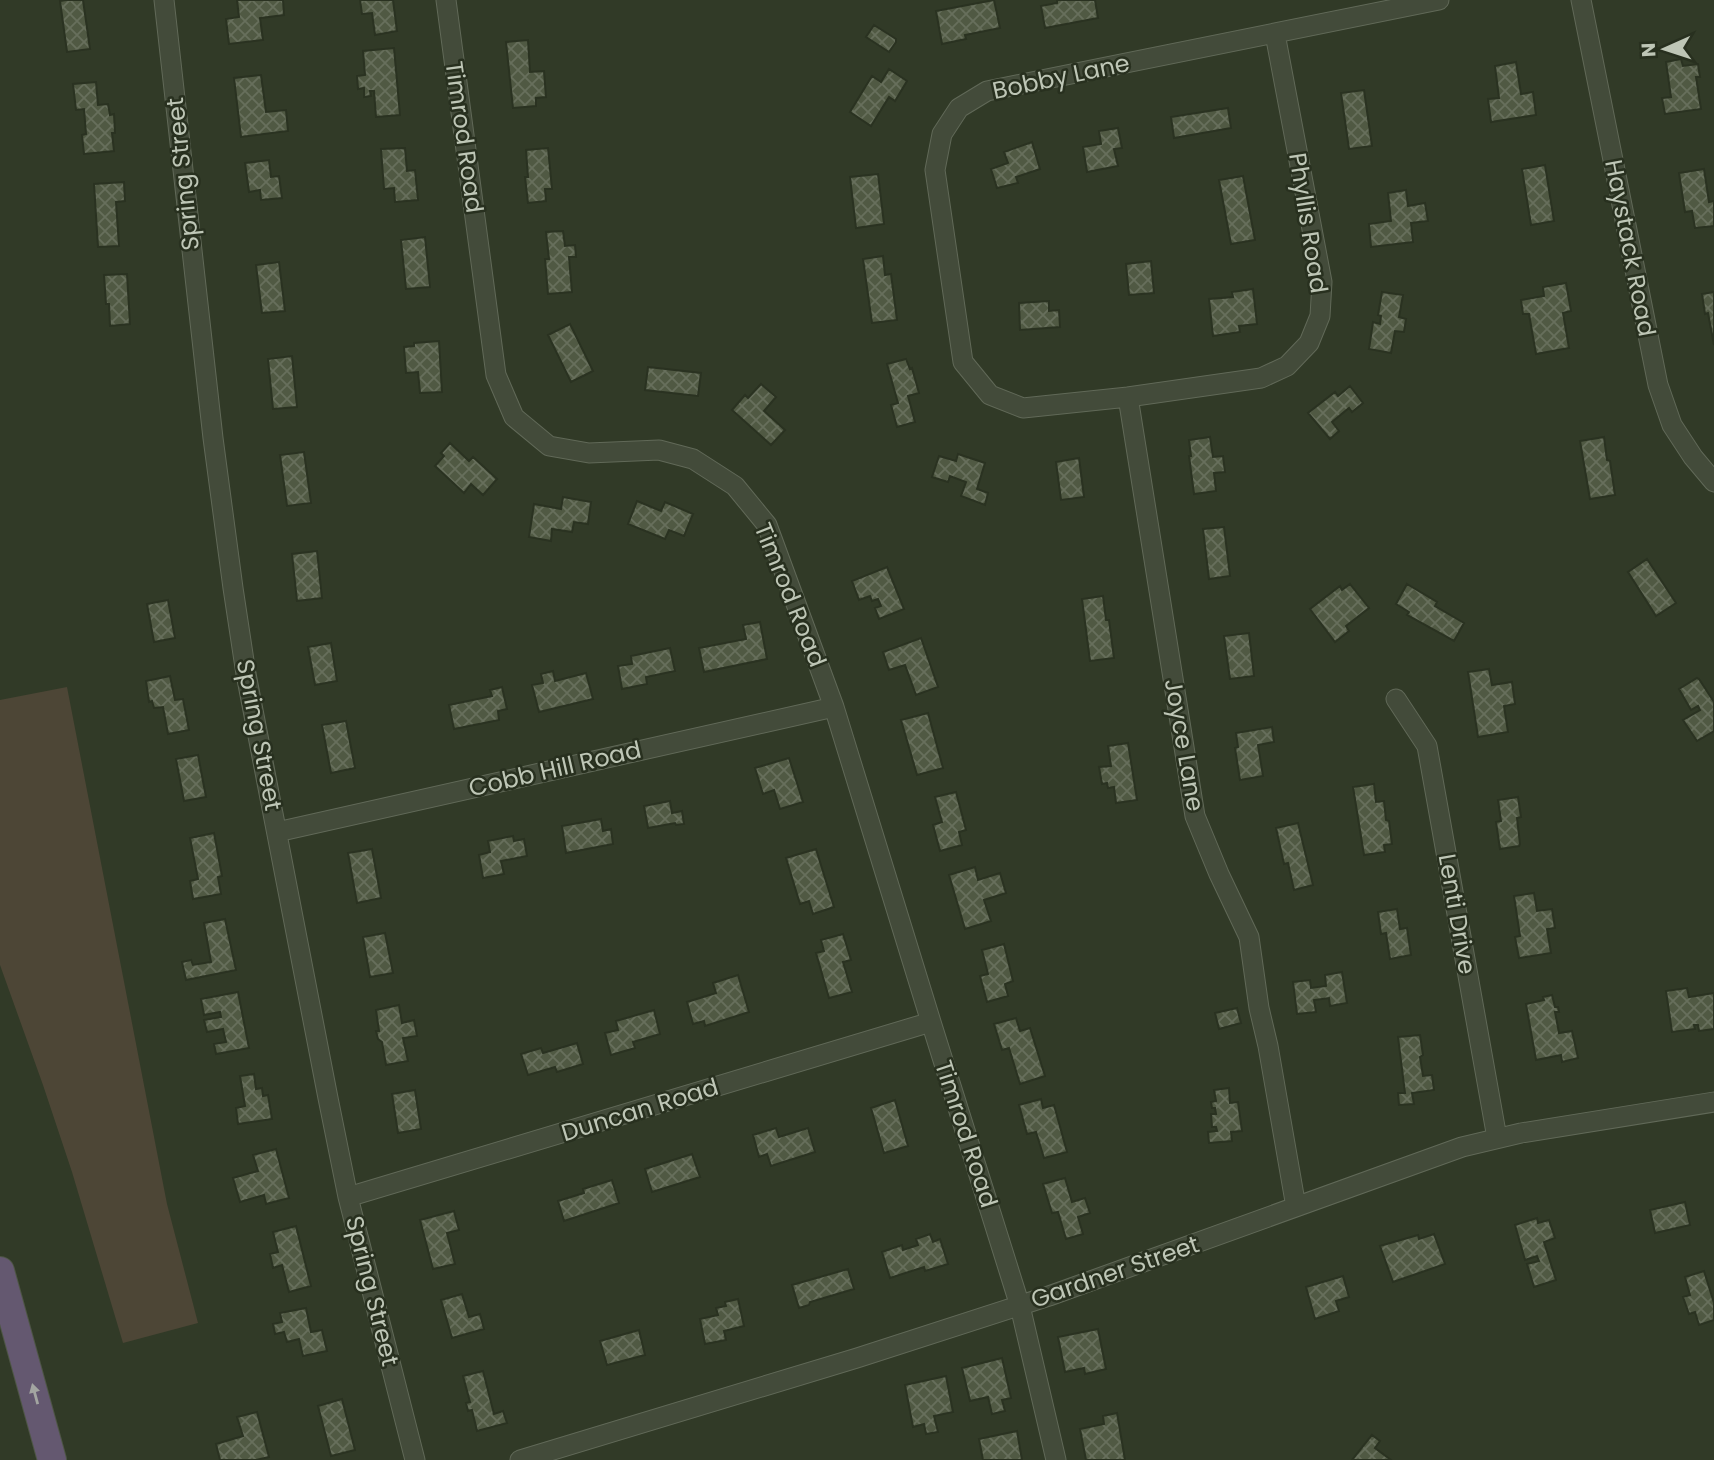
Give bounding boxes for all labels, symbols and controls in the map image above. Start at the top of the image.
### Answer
north arrow [1630,14,1700,84]
text: N [1635,42,1662,58]
street label: Bobby Lane [989,46,1132,107]
street label: Timrod Road [438,59,491,215]
street label: Spring Street [158,96,207,252]
street label: Phyllis Road [1281,150,1336,296]
street label: Haystack Road [1597,157,1664,339]
street label: Timrod Road [747,518,834,672]
street label: Spring Street [229,656,290,813]
street label: Joyce Lane [1157,676,1212,814]
street label: Cobb Hill Road [465,733,644,804]
street label: Lenti Drive [1431,851,1484,977]
street label: Timrod Road [927,1056,1006,1212]
street label: Duncan Road [557,1070,722,1149]
street label: Spring Street [338,1212,407,1369]
street label: Gardner Street [1026,1227,1203,1316]
one-way arrow [29,1383,40,1405]

